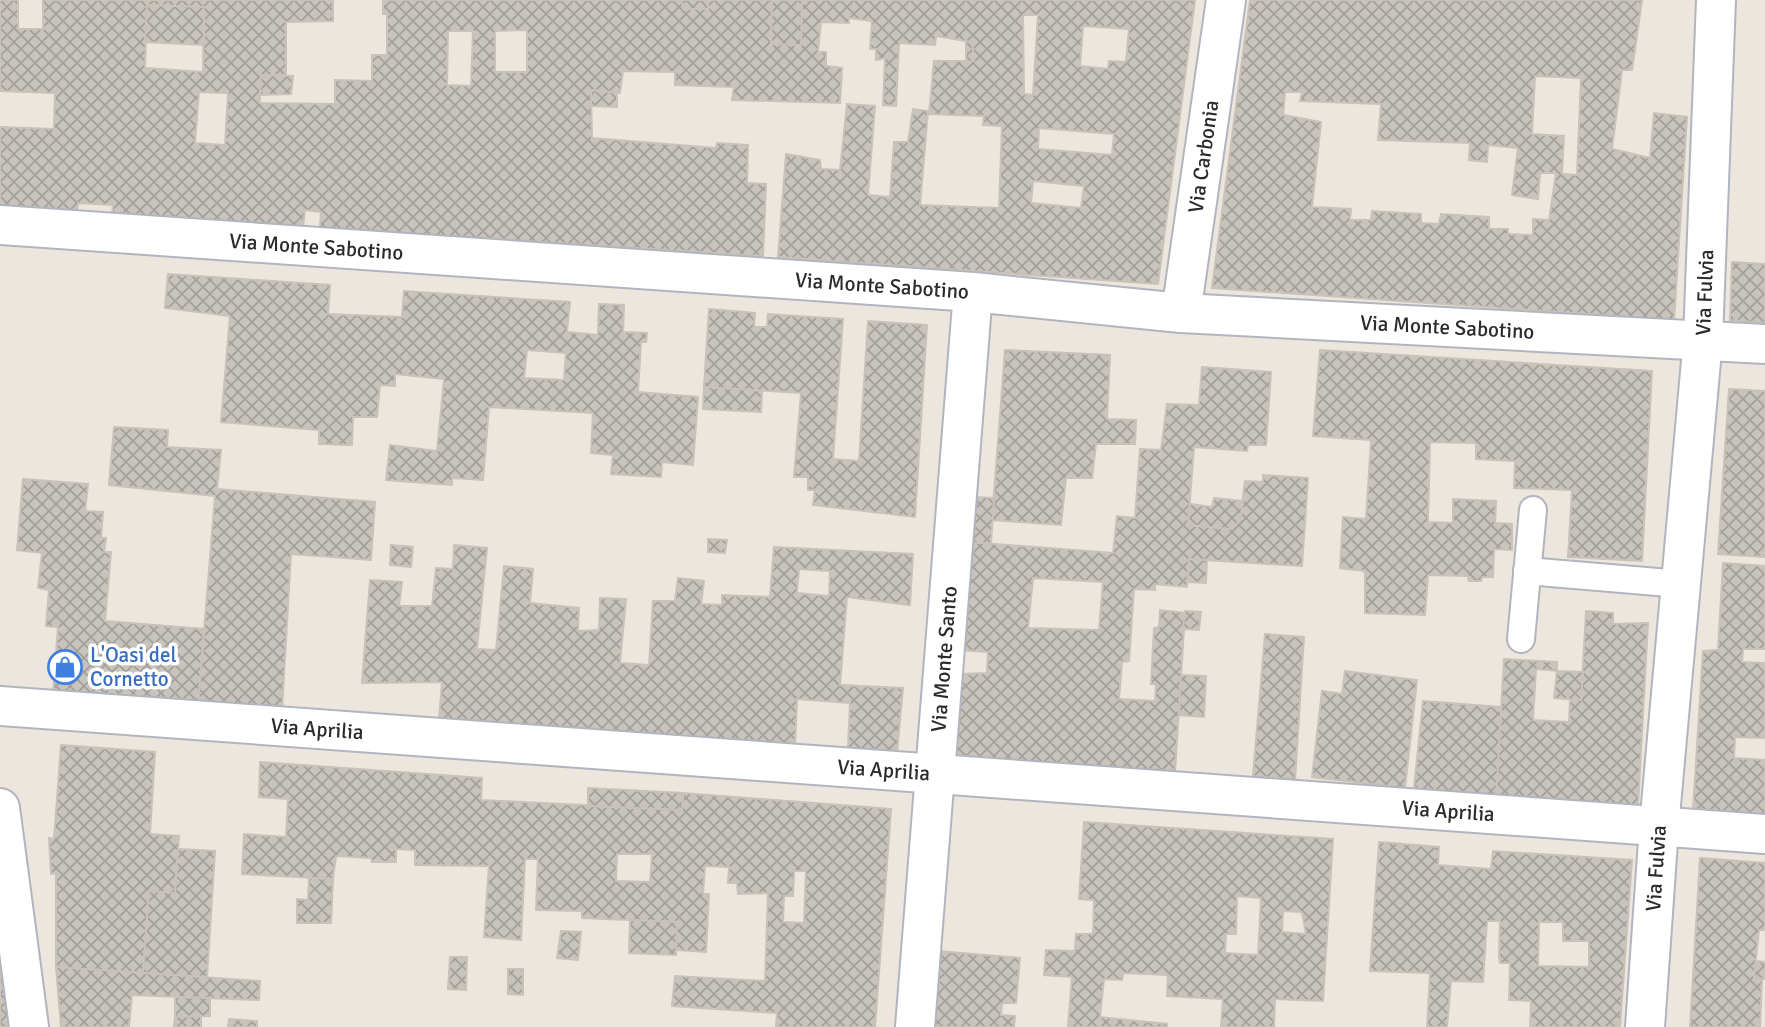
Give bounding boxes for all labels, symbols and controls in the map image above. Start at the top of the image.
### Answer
street label: Via Carbonia [1183,98,1224,215]
street label: Via Monte Sabotino [228,228,404,266]
street label: Via Fulvia [1690,249,1719,336]
street label: Via Monte Sabotino [794,267,970,305]
street label: Via Monte Sabotino [1359,310,1535,345]
street label: Via Monte Santo [925,585,963,733]
place label: L'Oasi del Cornetto [90,642,177,692]
shop icon: L'Oasi del Cornetto [46,648,84,686]
street label: Via Aprilia [270,713,365,745]
street label: Via Aprilia [836,754,931,786]
street label: Via Aprilia [1401,795,1496,827]
street label: Via Fulvia [1640,824,1672,912]

